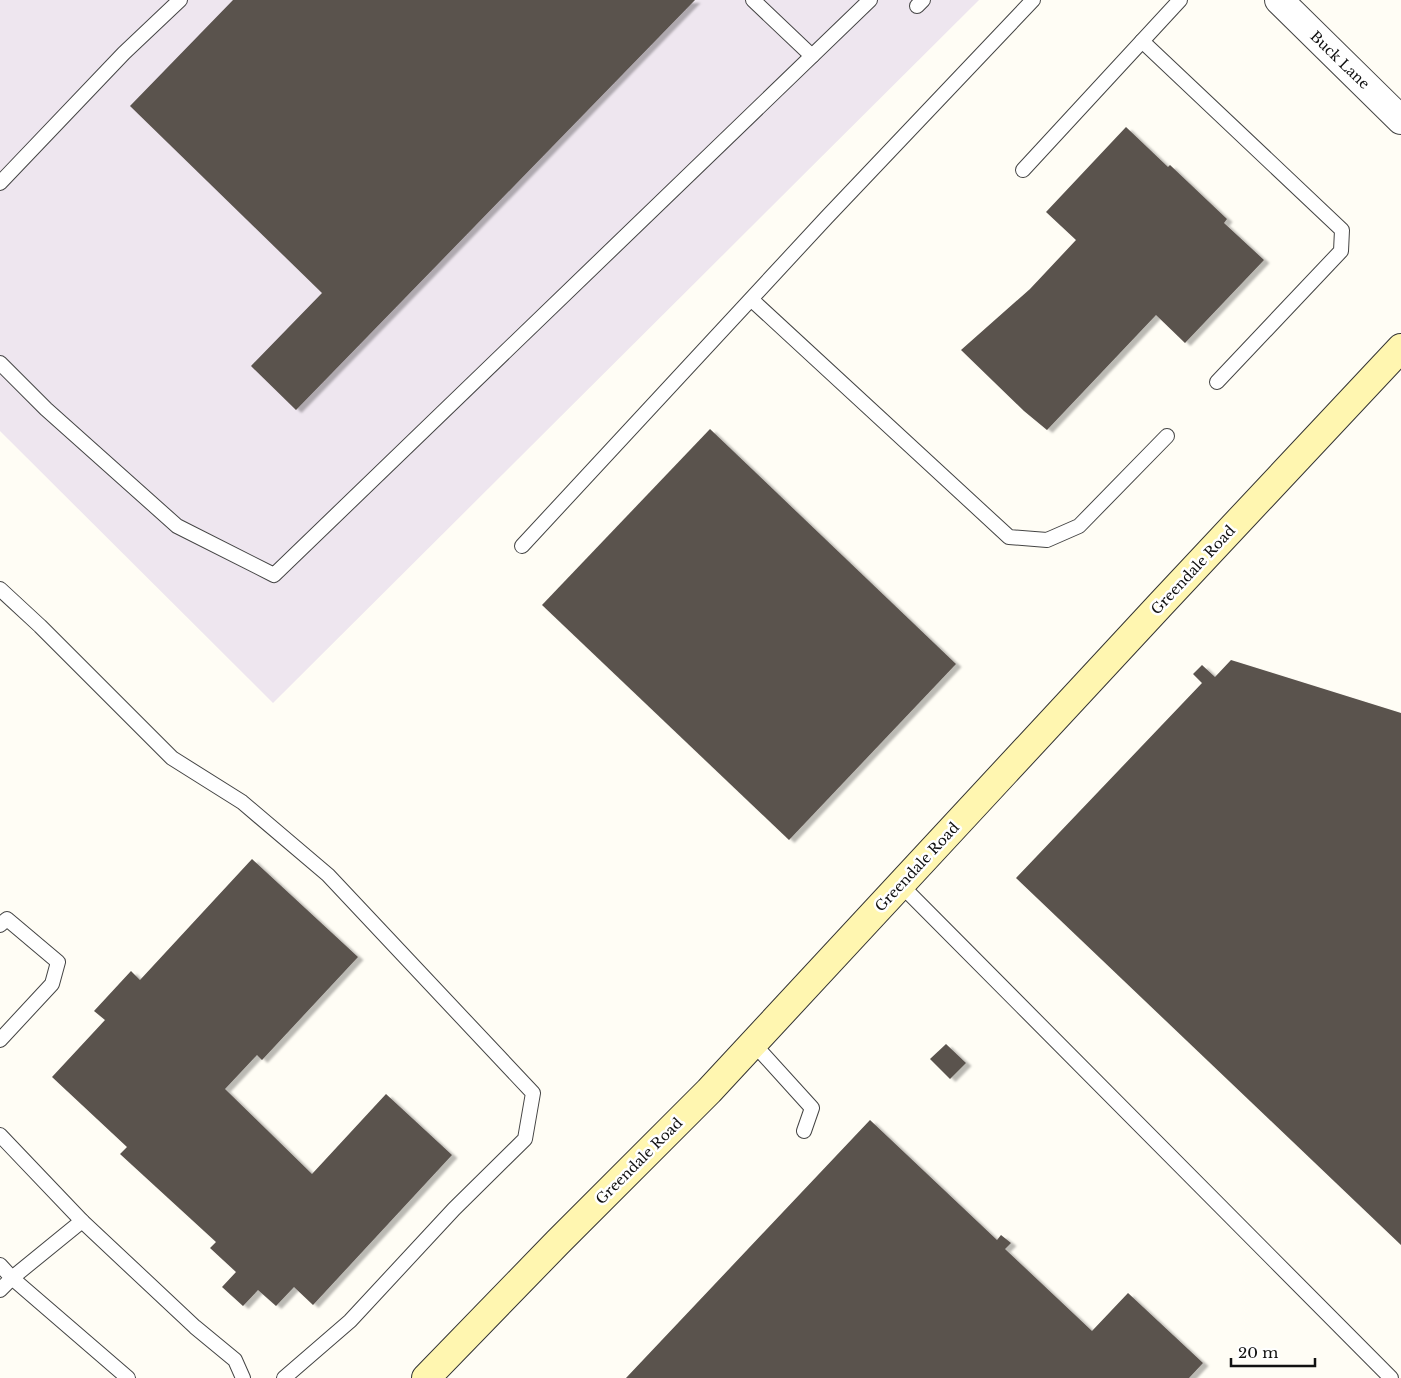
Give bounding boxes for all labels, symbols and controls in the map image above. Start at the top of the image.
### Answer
street label: Buck Lane [1307,27,1373,93]
street label: Greendale Road [1147,521,1239,618]
street label: Greendale Road [871,818,963,915]
street label: Greendale Road [592,1113,687,1208]
scale bar [1231,1336,1315,1368]
text: 20 m [1238,1343,1278,1362]

